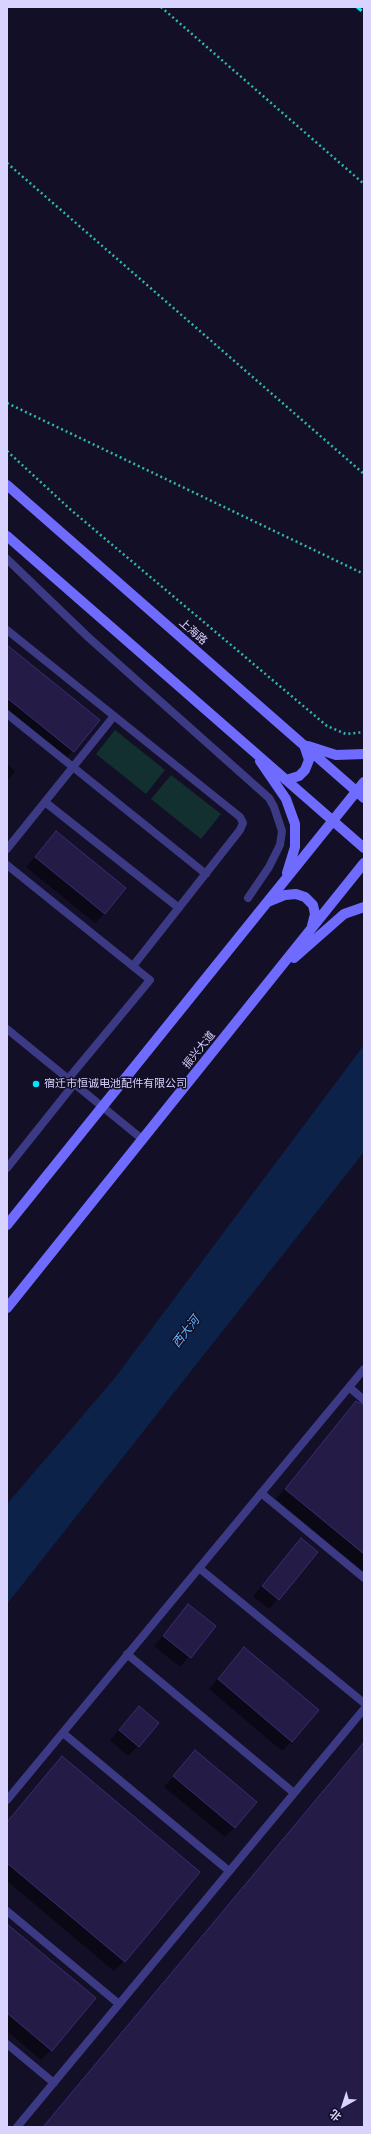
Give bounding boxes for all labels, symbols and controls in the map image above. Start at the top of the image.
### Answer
street label: 上海路 [176,616,210,648]
street label: 振兴大道 [180,1029,218,1071]
place label: 宿迁市恒诚电池配件有限公司 [44,1077,187,1091]
marker: 宿迁市恒诚电池配件有限公司 [31,1079,41,1089]
water label: 西大河 [169,1313,203,1351]
north arrow [323,2086,363,2126]
text: 北 [327,2106,344,2124]

